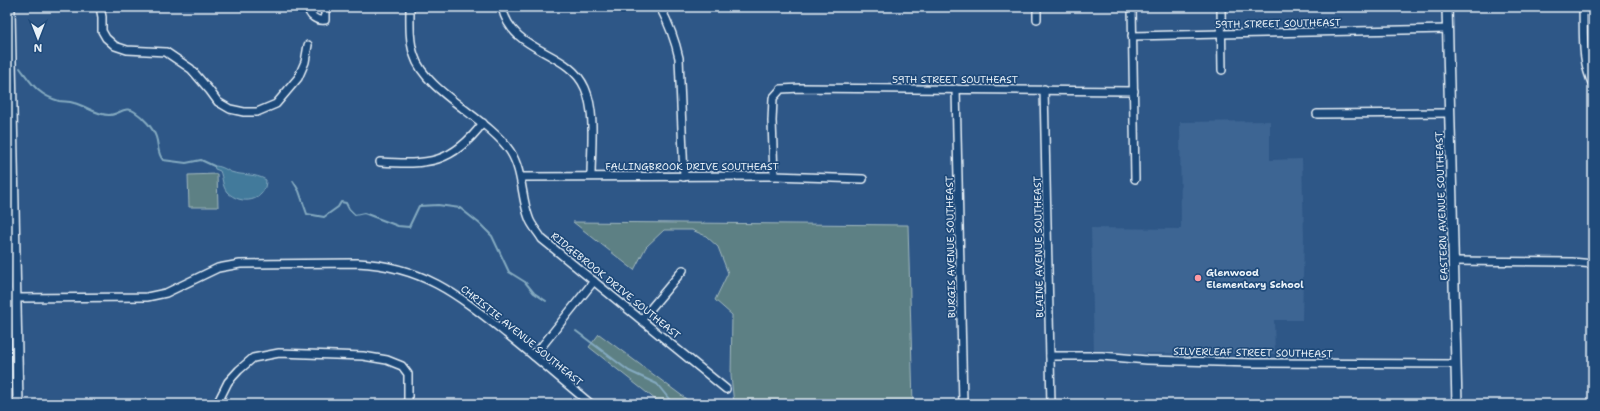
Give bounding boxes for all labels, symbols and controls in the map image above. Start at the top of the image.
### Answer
street label: 59TH STREET SOUTHEAST [1215,16,1341,31]
north arrow [18,18,58,58]
text: N [33,40,42,55]
street label: 59TH STREET SOUTHEAST [892,73,1018,86]
street label: EASTERN AVENUE SOUTHEAST [1432,131,1451,281]
street label: FALLINGBROOK DRIVE SOUTHEAST [605,160,779,173]
street label: BURGIS AVENUE SOUTHEAST [943,176,958,318]
street label: BLAINE AVENUE SOUTHEAST [1031,176,1046,318]
street label: RIDGEBROOK DRIVE SOUTHEAST [548,229,683,342]
place label: Glenwood Elementary School [1206,266,1304,291]
marker: Glenwood Elementary School [1193,273,1203,283]
street label: CHRISTIE AVENUE SOUTHEAST [458,282,585,389]
street label: SILVERLEAF STREET SOUTHEAST [1173,345,1333,360]

